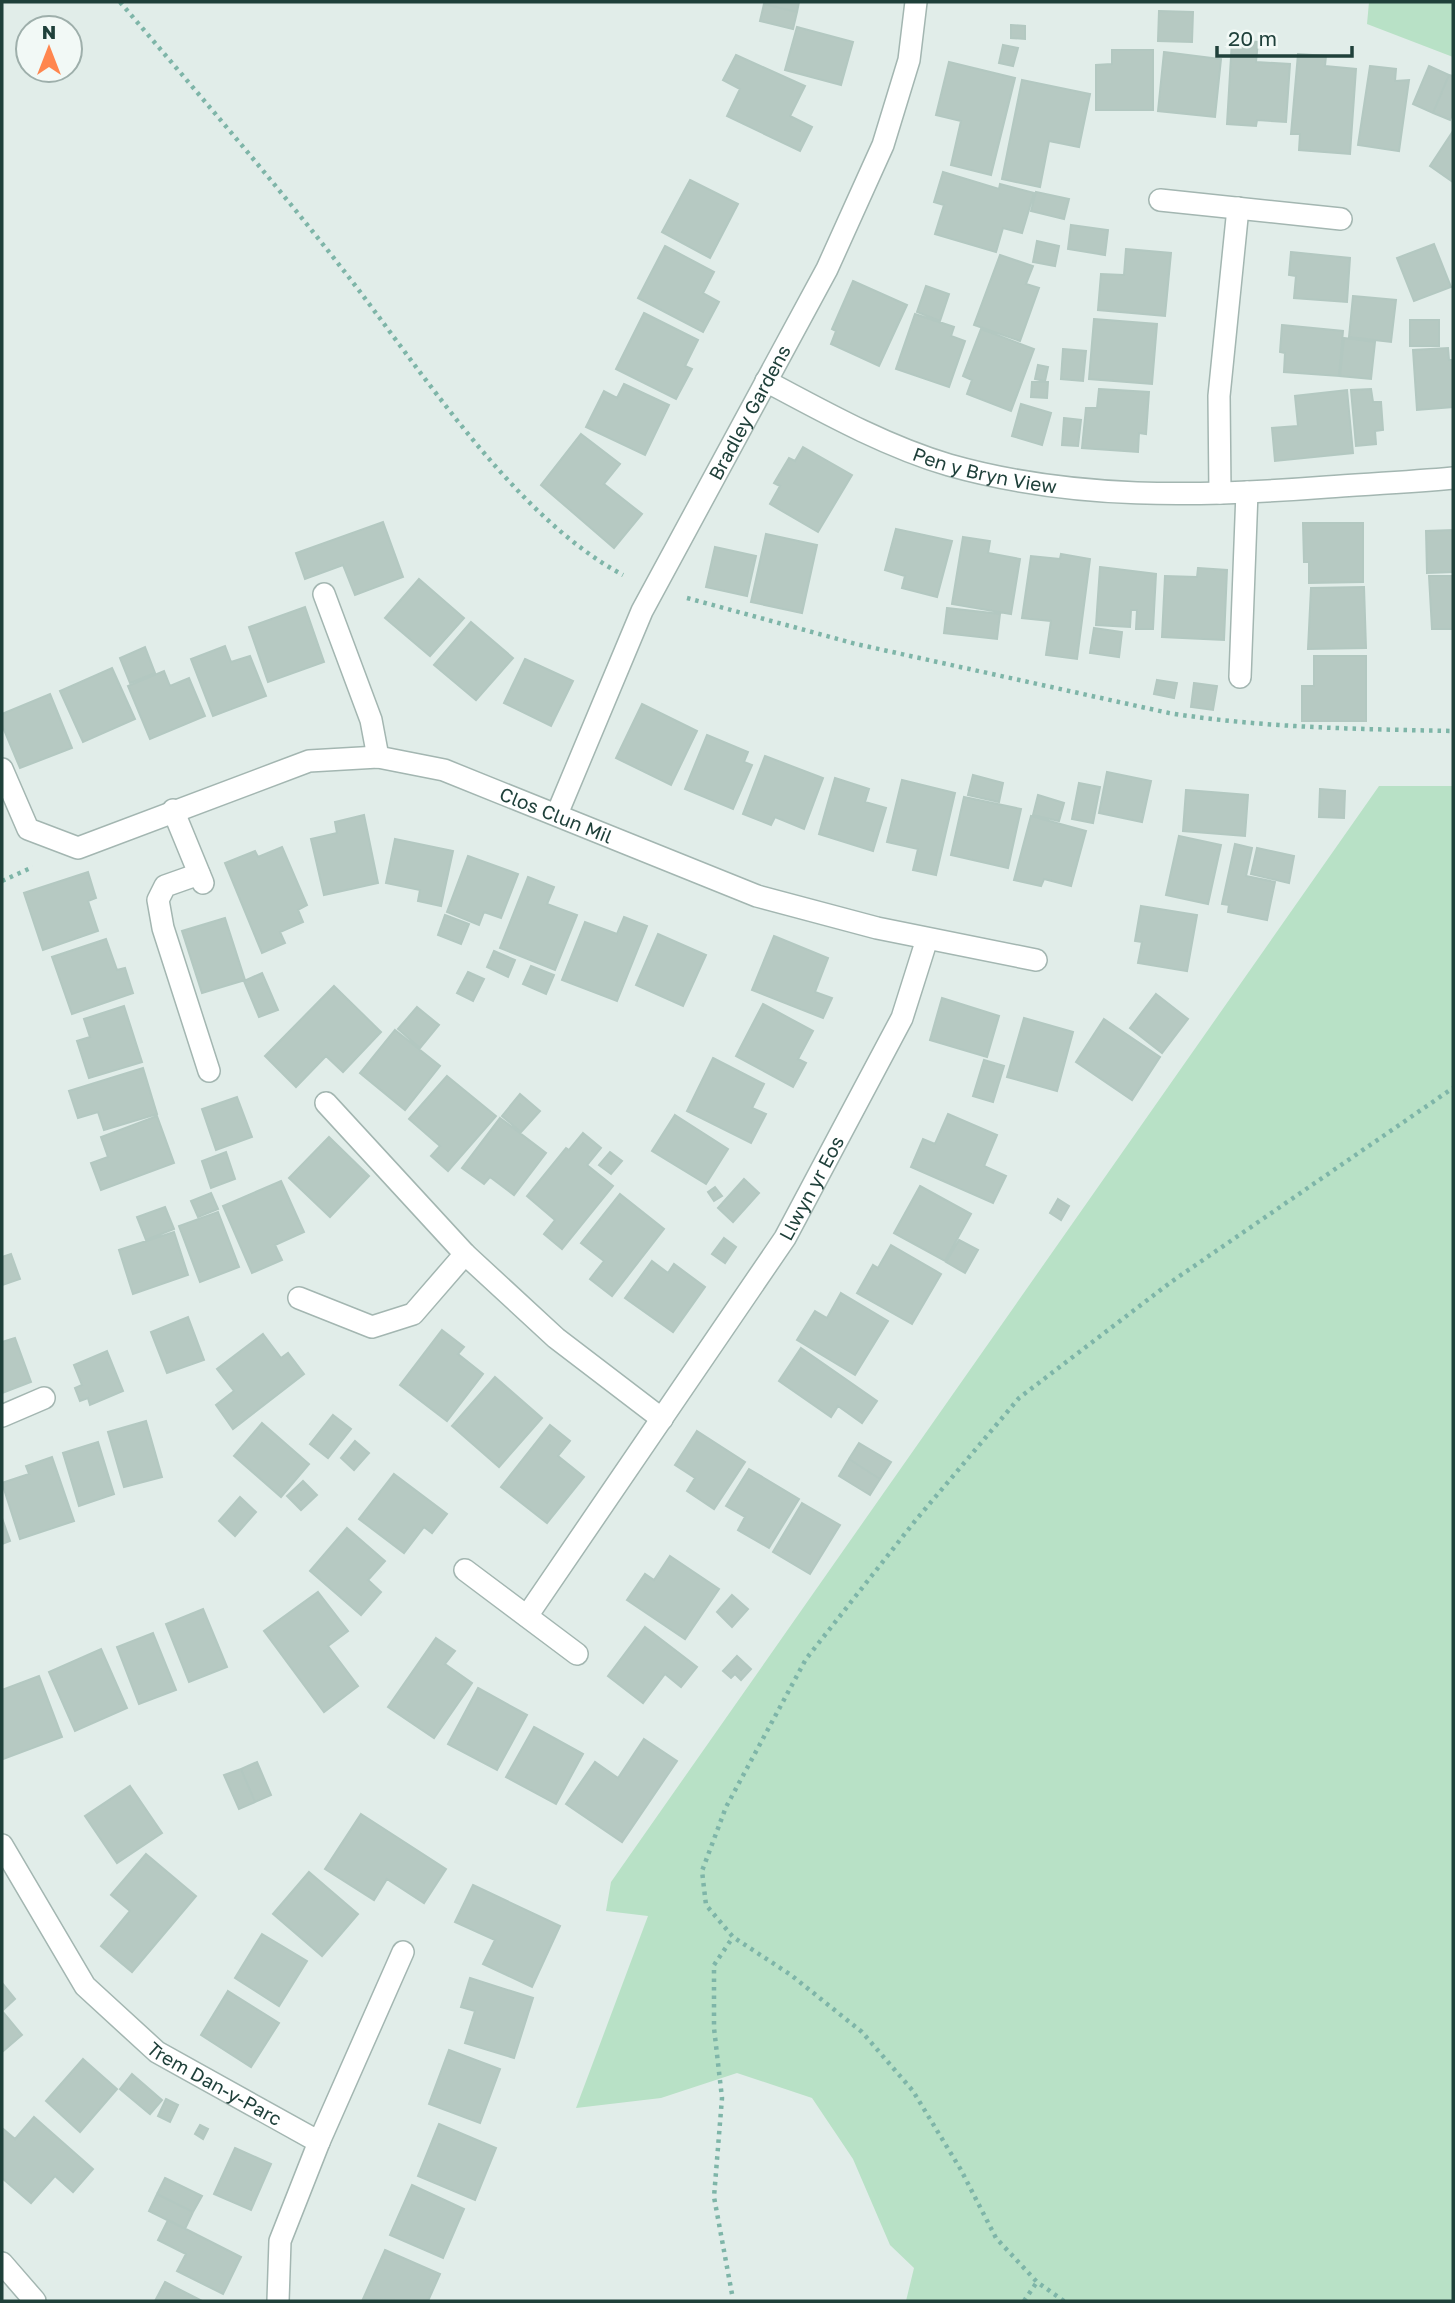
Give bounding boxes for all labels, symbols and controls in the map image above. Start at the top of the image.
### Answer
north arrow [14,14,84,84]
scale bar [1217,14,1352,58]
text: N [42,20,56,43]
text: 20 m [1228,25,1277,51]
street label: Bradley Gardens [703,341,795,484]
street label: Pen y Bryn View [910,442,1058,497]
street label: Clos Clun Mil [497,782,616,848]
street label: Llwyn yr Eos [774,1132,848,1244]
street label: Trem Dan-y-Parc [142,2037,286,2130]

